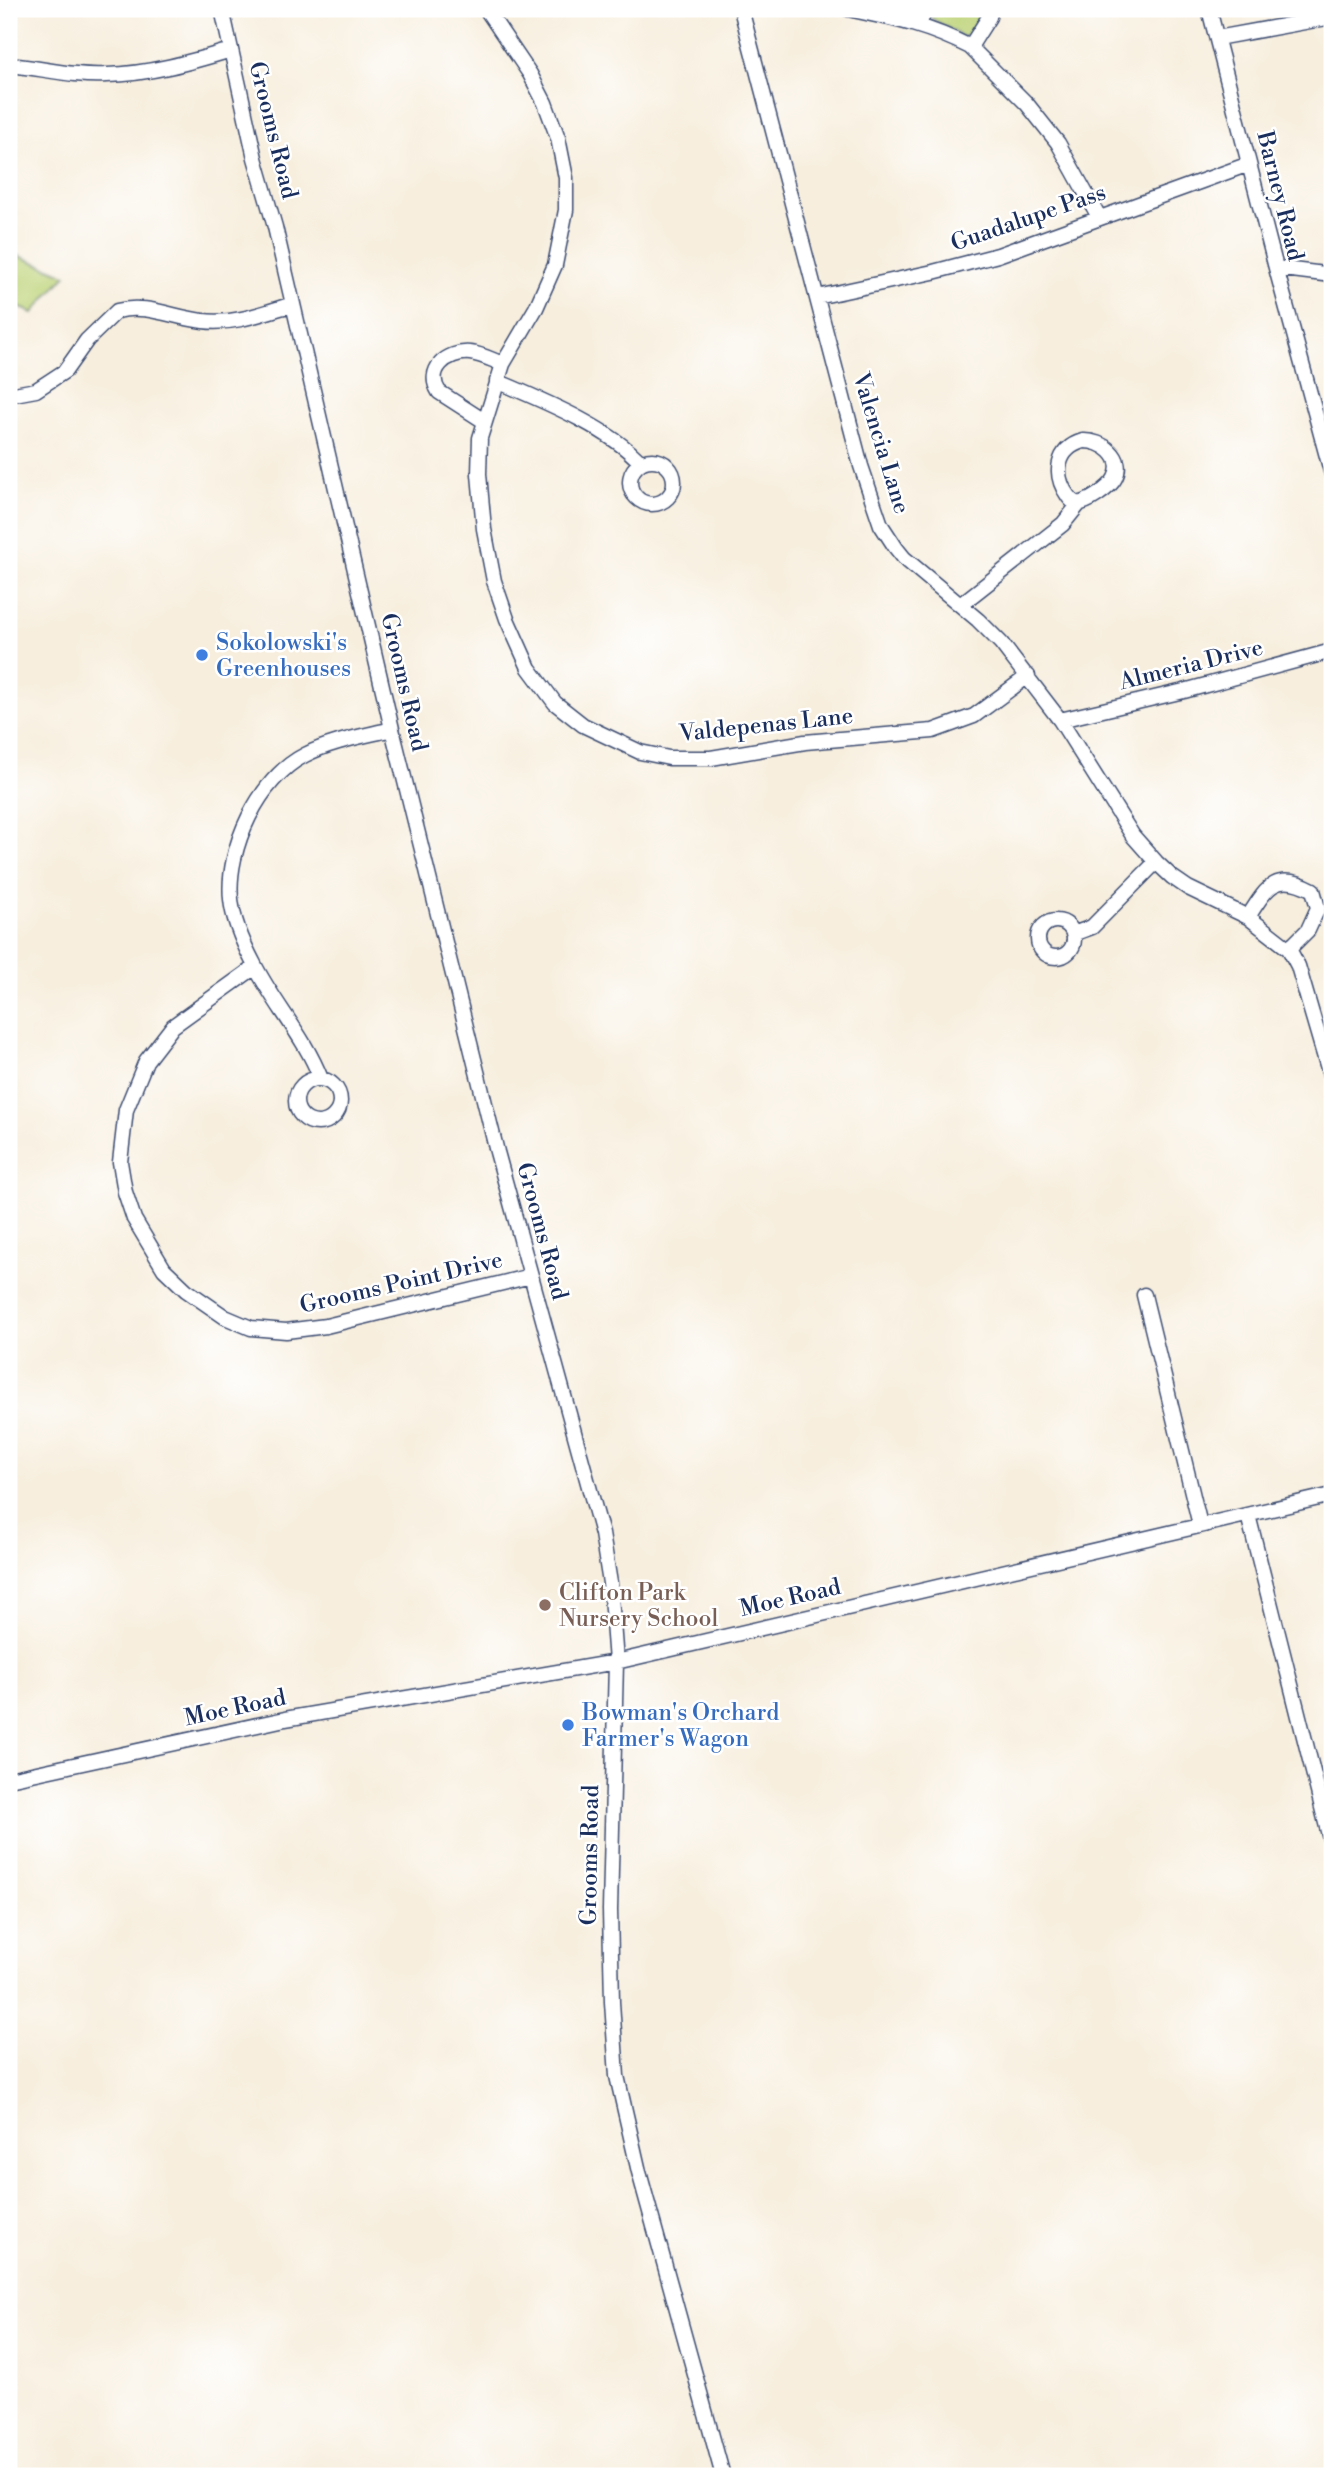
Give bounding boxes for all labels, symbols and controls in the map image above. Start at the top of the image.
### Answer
street label: Grooms Road [242,59,304,202]
street label: Barney Road [1250,128,1310,264]
street label: Guadalupe Pass [947,178,1110,258]
street label: Valencia Lane [846,368,916,517]
street label: Grooms Road [375,610,433,754]
place label: Sokolowski's Greenhouses [216,629,351,683]
street label: Almeria Drive [1115,634,1266,697]
marker: Sokolowski's Greenhouses [194,647,210,663]
street label: Valdepenas Lane [677,702,855,748]
street label: Grooms Road [510,1160,574,1303]
street label: Grooms Point Drive [297,1246,505,1320]
street label: Moe Road [737,1573,844,1623]
place label: Clifton Park Nursery School [559,1579,718,1633]
marker: Clifton Park Nursery School [537,1597,553,1613]
street label: Moe Road [182,1684,288,1732]
place label: Bowman's Orchard Farmer's Wagon [581,1699,779,1753]
marker: Bowman's Orchard Farmer's Wagon [560,1717,576,1733]
street label: Grooms Road [575,1784,605,1926]

